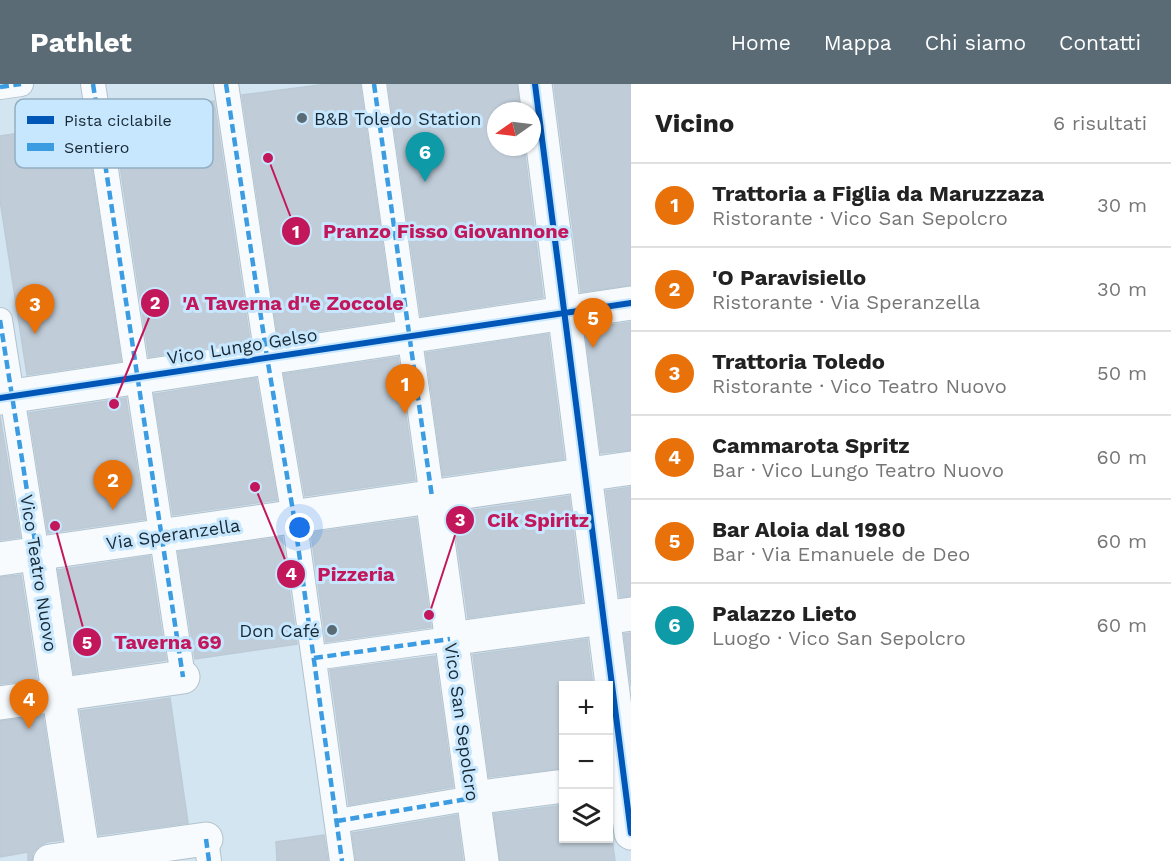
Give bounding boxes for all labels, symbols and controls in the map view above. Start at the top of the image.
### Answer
text: Pathlet [30,26,132,59]
text: Home [731,30,791,55]
text: Mappa [824,30,892,55]
text: Chi siamo [925,30,1026,55]
text: Contatti [1059,30,1141,55]
legend [15,99,213,168]
north arrow [487,102,541,156]
place label: B&B Toledo Station [314,108,481,129]
text: Vicino [655,108,734,138]
text: Pista ciclabile [64,111,172,130]
marker: B&B Toledo Station [295,111,309,125]
text: 6 risultati [1053,111,1147,135]
pin: 6 [406,132,444,182]
text: Sentiero [64,138,129,157]
text: Trattoria a Figlia da Maruzzaza [712,181,1044,206]
text: 1 [670,193,679,217]
text: 30 m [1097,193,1147,217]
text: Ristorante · Vico San Sepolcro [712,206,1008,230]
callout: Pranzo Fisso Giovannone [281,212,582,250]
text: Pranzo Fisso Giovannone [323,219,569,243]
text: 1 [292,221,300,242]
text: 'O Paravisiello [712,265,866,290]
text: 2 [669,277,680,301]
text: 30 m [1097,277,1147,301]
pin: 3 [15,284,54,334]
callout: 'A Taverna d''e Zoccole [140,284,416,322]
text: Ristorante · Via Speranzella [712,290,980,314]
text: 'A Taverna d''e Zoccole [182,291,404,315]
text: 2 [150,292,160,313]
pin: 5 [574,298,612,348]
street label: Vico Lungo Gelso [165,324,319,368]
text: Trattoria Toledo [712,349,885,374]
text: 3 [669,361,680,385]
text: 50 m [1097,361,1147,385]
pin: 1 [386,364,424,414]
text: Ristorante · Vico Teatro Nuovo [712,374,1007,398]
text: Cammarota Spritz [712,433,910,458]
text: 4 [668,445,681,469]
text: 60 m [1097,445,1147,469]
text: Bar · Vico Lungo Teatro Nuovo [712,458,1004,482]
pin: 2 [94,460,132,510]
street label: Vico Teatro Nuovo [16,493,62,653]
callout: Cik Spiritz [445,501,601,539]
text: Cik Spiritz [487,508,589,532]
text: 3 [455,509,465,530]
your location [285,513,314,542]
street label: Via Speranzella [105,514,241,554]
text: Bar Aloia dal 1980 [712,517,906,542]
text: 5 [669,529,680,553]
text: 60 m [1097,529,1147,553]
text: Bar · Via Emanuele de Deo [712,542,970,566]
callout: Pizzeria [276,555,407,593]
text: Pizzeria [317,562,395,586]
text: 4 [285,563,297,584]
text: Palazzo Lieto [712,601,857,626]
text: 6 [668,613,681,637]
text: 60 m [1097,613,1147,637]
place label: Don Café [239,620,320,641]
callout: Taverna 69 [72,623,234,661]
marker: Don Café [325,623,339,637]
text: Luogo · Vico San Sepolcro [712,626,966,650]
text: Taverna 69 [114,630,222,654]
text: 5 [82,632,92,653]
street label: Vico San Sepolcro [440,641,484,803]
pin: 4 [9,680,48,729]
map controls [559,681,613,843]
button: + [559,681,613,735]
button: − [559,735,613,789]
button: layers [559,789,613,843]

